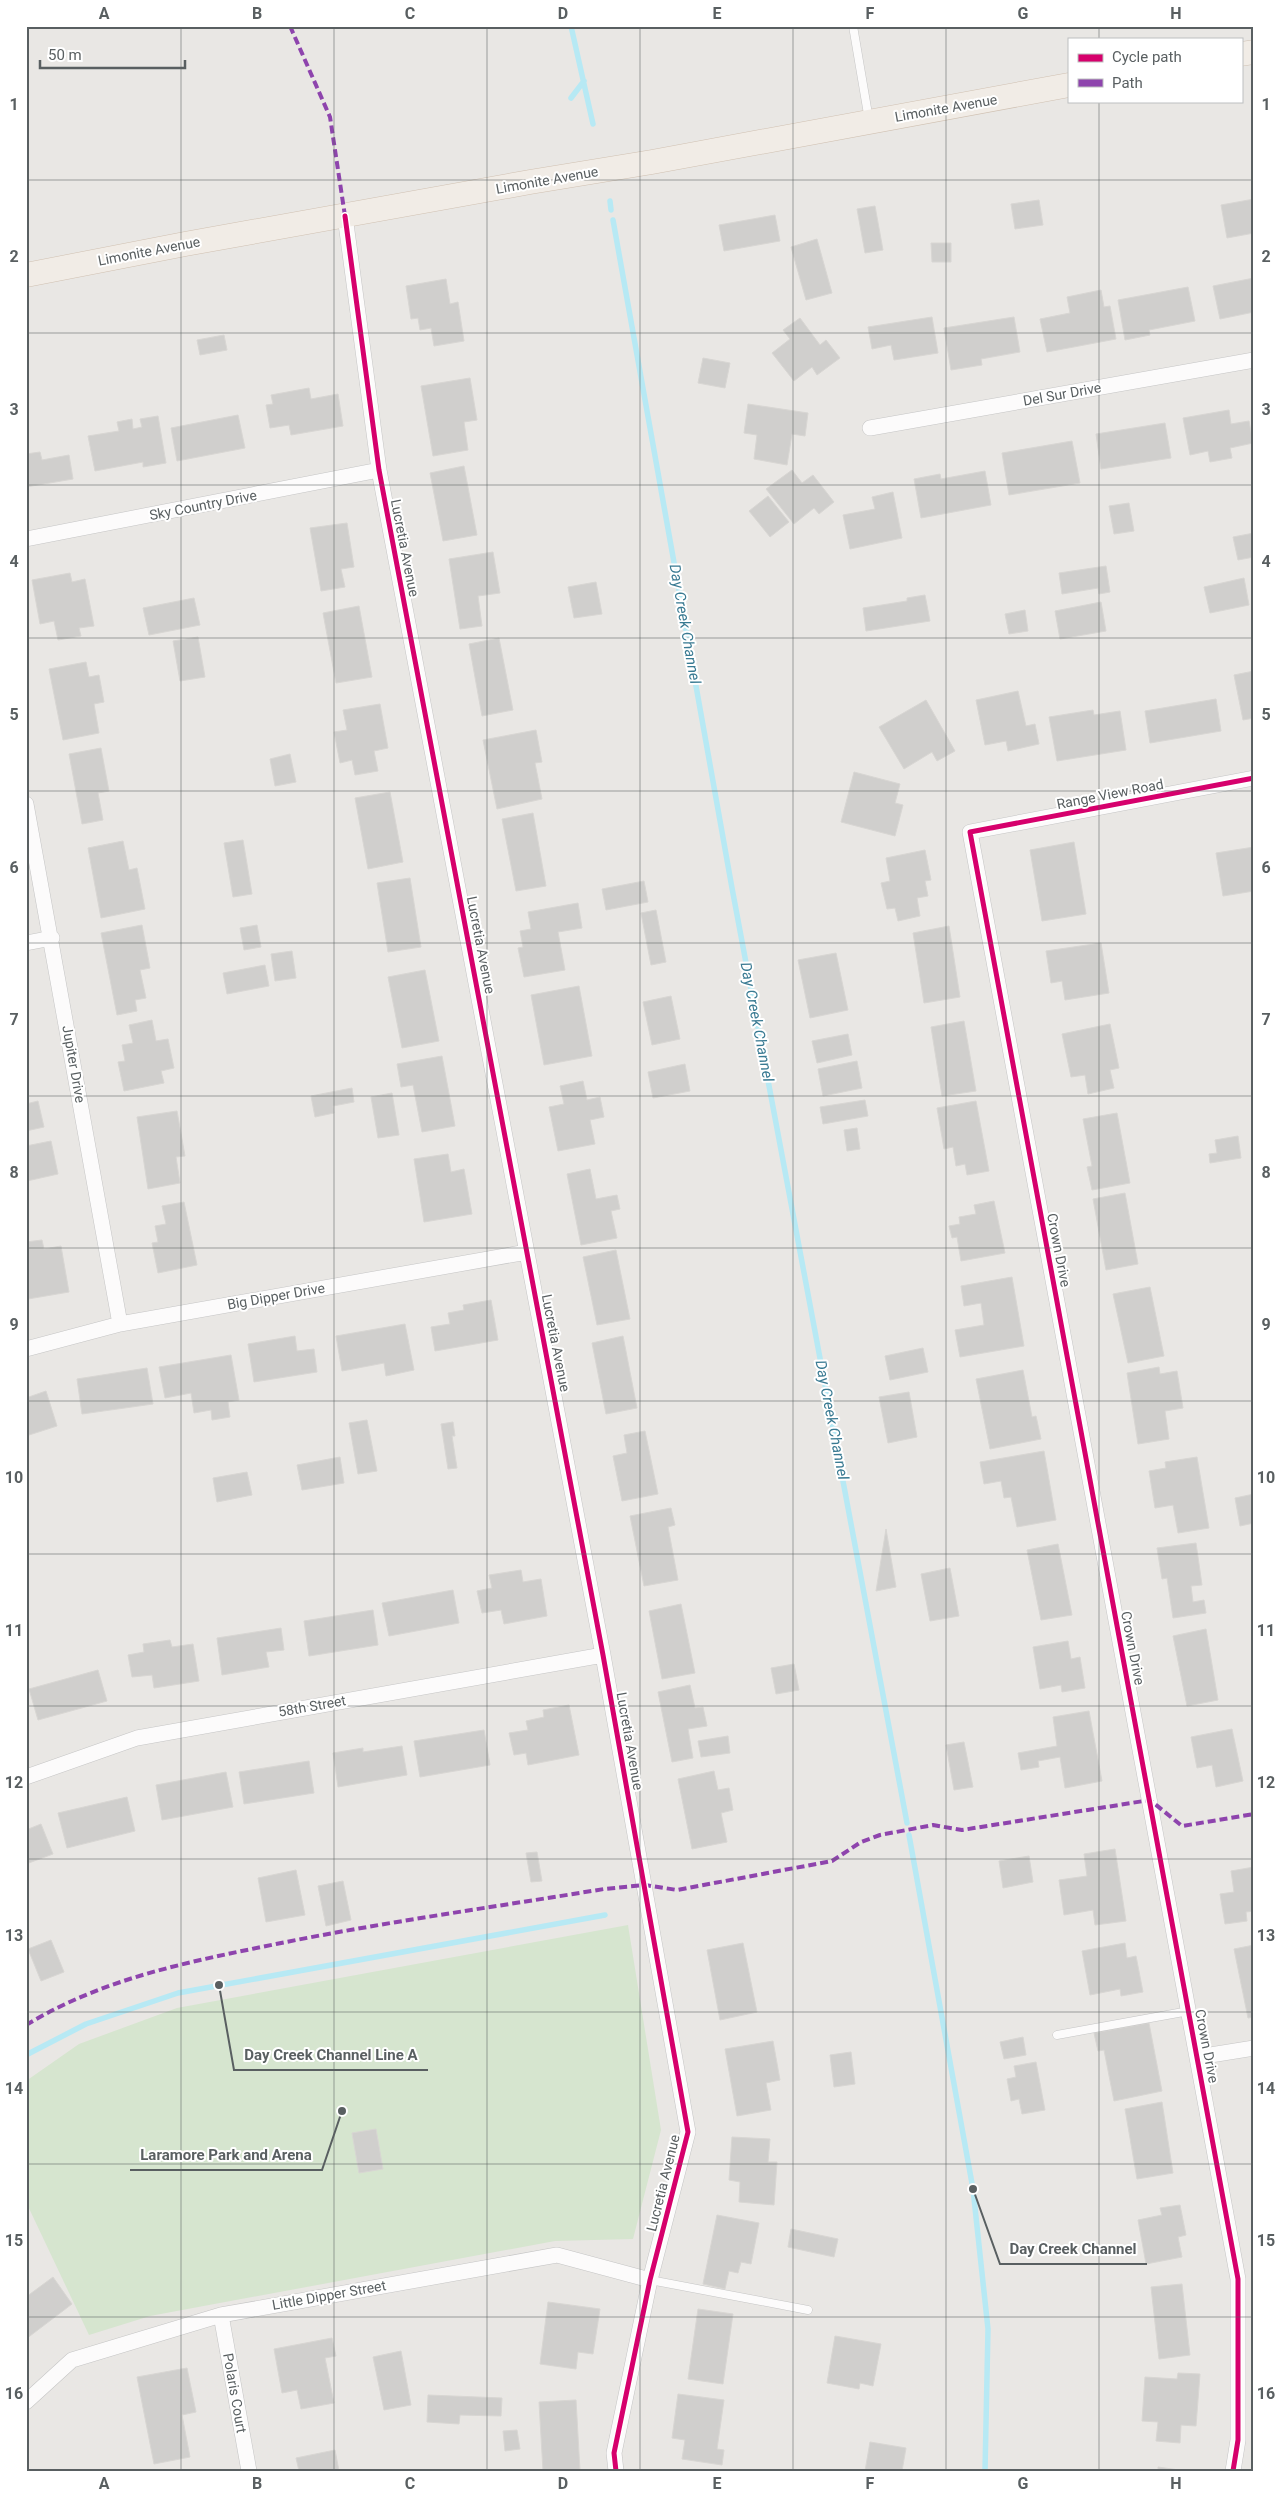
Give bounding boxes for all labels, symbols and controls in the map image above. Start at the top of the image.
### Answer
text: A [99,4,110,23]
text: B [252,4,262,23]
text: C [405,4,415,23]
text: D [558,4,568,23]
text: E [713,4,722,23]
text: F [866,4,875,23]
text: G [1018,4,1029,23]
text: H [1170,4,1182,23]
scale bar [40,38,185,70]
legend [1068,38,1242,102]
text: 50 m [48,46,82,64]
text: Cycle path [1112,48,1182,66]
text: Path [1112,74,1143,92]
street label: Limonite Avenue [894,91,998,125]
text: 1 [9,95,19,114]
text: 1 [1261,95,1271,114]
street label: Limonite Avenue [495,163,599,197]
street label: Limonite Avenue [97,233,201,269]
text: 2 [9,247,19,266]
text: 2 [1261,247,1271,266]
street label: Del Sur Drive [1022,379,1102,409]
text: 3 [9,400,19,419]
text: 3 [1261,400,1271,419]
street label: Sky Country Drive [148,487,258,523]
street label: Lucretia Avenue [388,498,422,598]
text: 4 [9,552,19,571]
text: 4 [1261,552,1271,571]
water label: Day Creek Channel [666,563,704,686]
text: 5 [9,705,19,724]
text: 5 [1261,705,1271,724]
street label: Range View Road [1055,776,1165,812]
text: 6 [9,858,19,877]
text: 6 [1261,858,1271,877]
street label: Lucretia Avenue [464,895,498,995]
water label: Day Creek Channel [737,961,778,1084]
text: 7 [9,1010,19,1029]
text: 7 [1261,1010,1271,1029]
street label: Jupiter Drive [59,1024,89,1104]
text: 8 [9,1163,19,1182]
text: 8 [1261,1163,1271,1182]
street label: Crown Drive [1044,1212,1074,1288]
street label: Big Dipper Drive [226,1280,326,1312]
street label: Lucretia Avenue [539,1293,573,1393]
text: 9 [9,1315,19,1334]
text: 9 [1261,1315,1271,1334]
water label: Day Creek Channel [812,1359,853,1482]
text: 10 [5,1468,23,1487]
text: 10 [1257,1468,1275,1487]
street label: Crown Drive [1118,1610,1148,1686]
text: 11 [5,1621,23,1640]
text: 11 [1257,1621,1275,1640]
street label: Lucretia Avenue [614,1691,646,1791]
street label: 58th Street [277,1692,347,1720]
text: 12 [5,1773,23,1792]
text: 12 [1257,1773,1275,1792]
text: 13 [5,1926,23,1945]
text: 13 [1257,1926,1275,1945]
street label: Crown Drive [1192,2008,1222,2084]
callout: Day Creek Channel Line A [234,2040,428,2070]
text: Day Creek Channel Line A [244,2046,419,2064]
text: 14 [5,2079,23,2098]
text: 14 [1257,2079,1275,2098]
street label: Lucretia Avenue [643,2133,683,2233]
callout: Laramore Park and Arena [130,2140,322,2170]
text: Laramore Park and Arena [140,2146,312,2164]
text: 15 [5,2231,23,2250]
text: 15 [1257,2231,1275,2250]
callout: Day Creek Channel [1000,2234,1147,2264]
text: Day Creek Channel [1009,2240,1137,2258]
street label: Little Dipper Street [271,2277,388,2313]
street label: Polaris Court [220,2352,250,2435]
text: 16 [5,2384,23,2403]
text: 16 [1257,2384,1275,2403]
text: A [99,2474,110,2493]
text: B [252,2474,262,2493]
text: C [405,2474,415,2493]
text: D [558,2474,568,2493]
text: E [713,2474,722,2493]
text: F [866,2474,875,2493]
text: G [1018,2474,1029,2493]
text: H [1170,2474,1182,2493]

